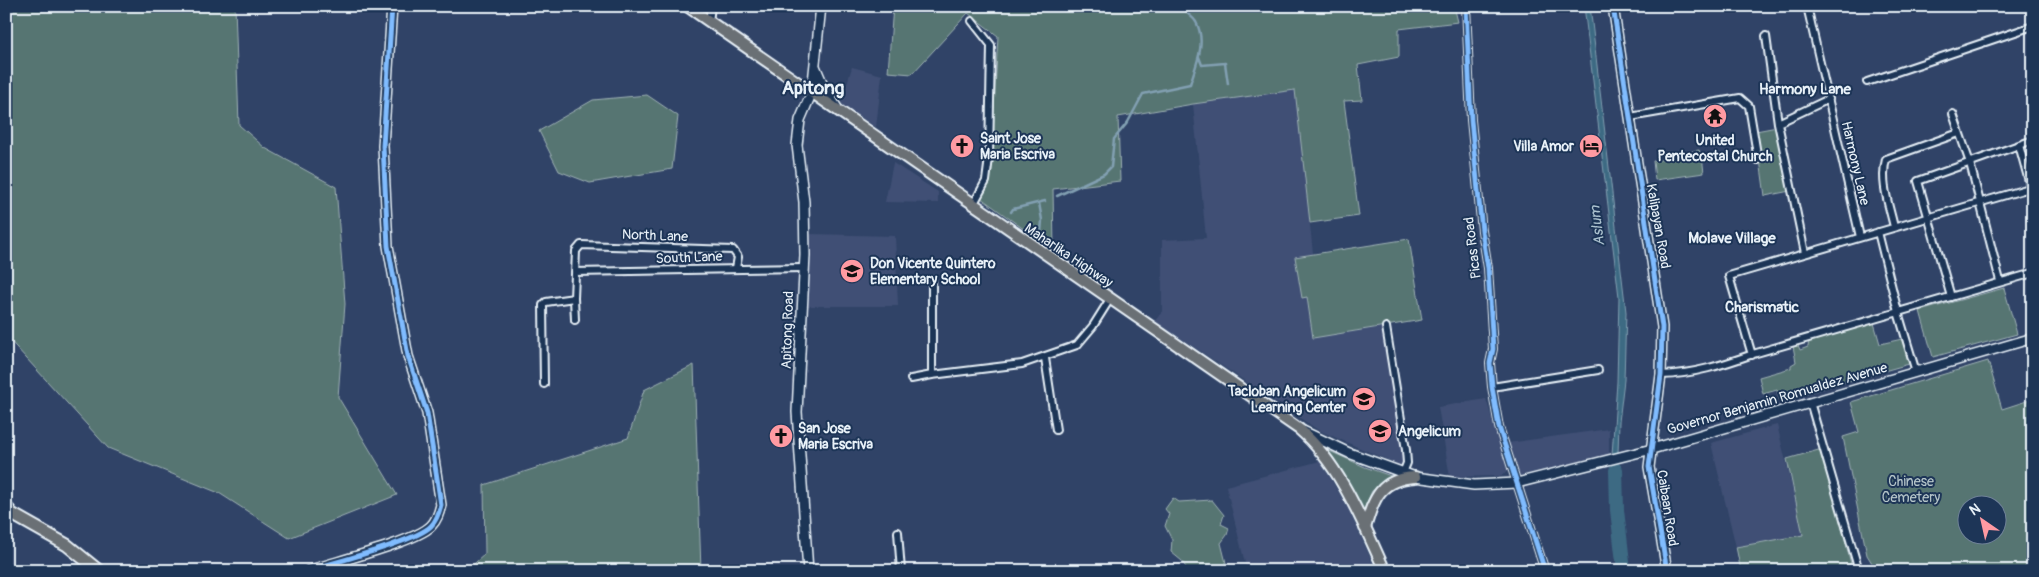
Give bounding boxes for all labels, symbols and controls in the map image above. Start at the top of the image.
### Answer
district label: Apitong [782,76,845,100]
district label: Harmony Lane [1759,80,1851,99]
temple icon: United Pentecostal Church [1702,103,1728,129]
street label: Harmony Lane [1838,119,1873,207]
place label: Saint Jose Maria Escriva [980,130,1055,163]
place label: United Pentecostal Church [1657,132,1773,165]
church icon: Saint Jose Maria Escriva [949,133,975,159]
hotel icon: Villa Amor [1578,133,1604,159]
place label: Villa Amor [1513,138,1575,155]
street label: Kalipayan Road [1643,182,1674,270]
water label: Aslum [1585,203,1609,247]
street label: Picas Road [1460,216,1485,280]
street label: Maharlika Highway [1021,220,1116,291]
street label: North Lane [622,226,688,245]
district label: Molave Village [1688,229,1776,248]
street label: South Lane [655,248,723,267]
place label: Don Vicente Quintero Elementary School [870,255,996,288]
school or university icon: Don Vicente Quintero Elementary School [839,258,865,284]
street label: Apitong Road [778,291,797,369]
district label: Charismatic [1725,298,1799,317]
street label: Governor Benjamin Romualdez Avenue [1665,359,1889,438]
place label: Tacloban Angelicum Learning Center [1227,383,1347,416]
school or university icon: Tacloban Angelicum Learning Center [1351,386,1377,412]
school or university icon: Angelicum [1367,418,1393,444]
place label: San Jose Maria Escriva [798,420,873,453]
church icon: San Jose Maria Escriva [768,423,794,449]
place label: Angelicum [1398,423,1462,440]
street label: Caibaan Road [1653,469,1682,548]
park label: Chinese Cemetery [1882,473,1940,506]
north arrow [1956,494,2006,544]
text: N [1966,500,1984,519]

